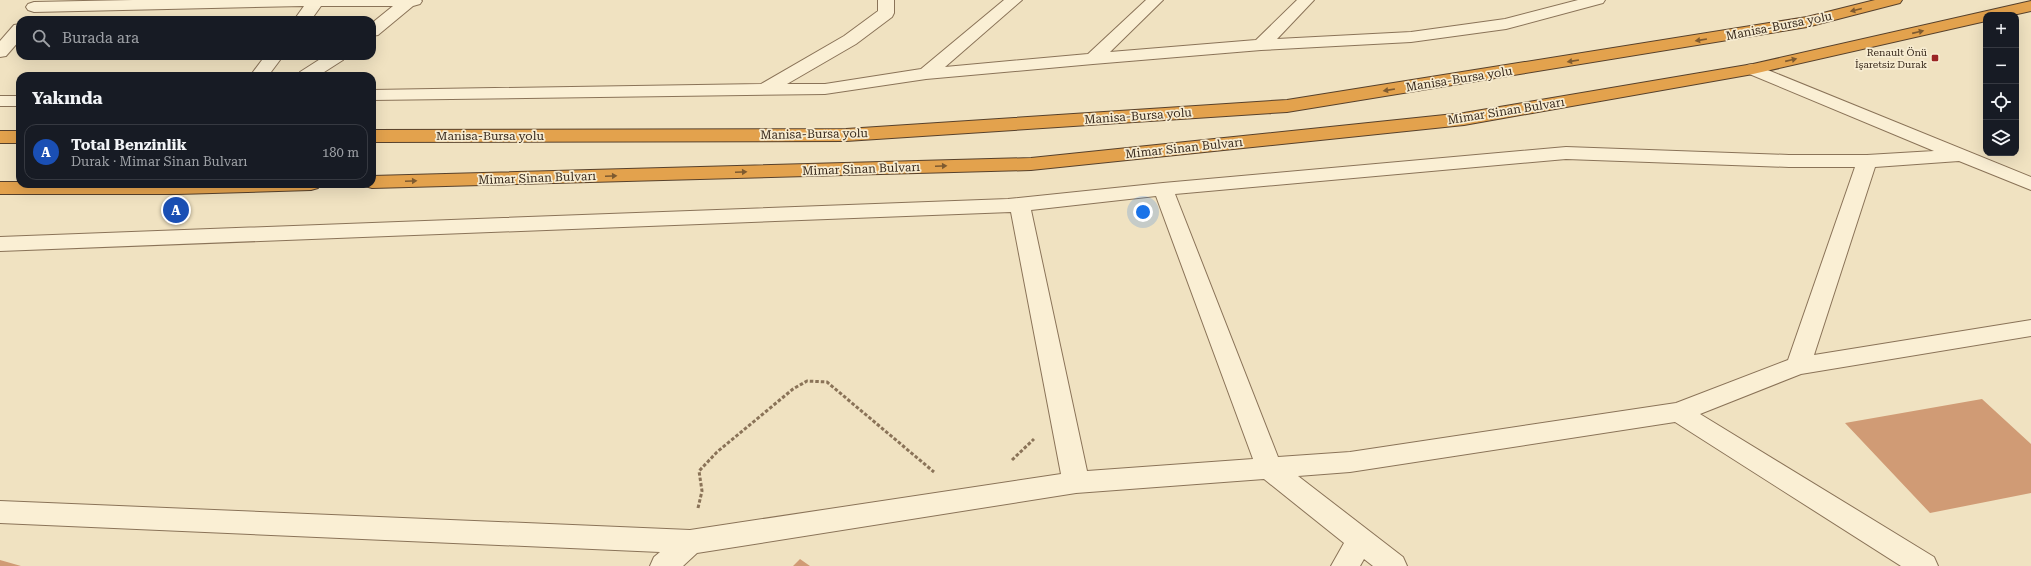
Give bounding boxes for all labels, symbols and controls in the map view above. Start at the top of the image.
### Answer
one-way arrow [1850,7,1863,13]
street label: Manisa-Bursa yolu [1725,9,1834,43]
map controls [1983,12,2019,156]
button: + [1983,12,2019,48]
search box [16,16,376,60]
icon: search [30,27,52,49]
one-way arrow [1912,28,1924,34]
text: Burada ara [62,29,139,47]
one-way arrow [1695,37,1707,43]
place label: Renault Önü İşaretsiz Durak [1855,47,1928,70]
button: − [1983,48,2019,84]
marker: Renault Önü İşaretsiz Durak [1930,53,1940,63]
one-way arrow [1785,57,1797,63]
one-way arrow [1567,58,1579,64]
street label: Manisa-Bursa yolu [1405,64,1514,94]
button: locate [1983,84,2019,120]
one-way arrow [1383,87,1395,93]
text: Yakında [32,88,103,108]
street label: Mimar Sinan Bulvarı [1447,95,1566,127]
street label: Manisa-Bursa yolu [1084,105,1193,127]
button: layers [1983,120,2019,156]
street label: Manisa-Bursa yolu [760,126,869,142]
street label: Manisa-Bursa yolu [436,129,544,143]
street label: Mimar Sinan Bulvarı [1125,135,1244,161]
text: Total Benzinlik [71,136,187,154]
text: A [41,145,51,160]
text: 180 m [322,145,359,160]
text: Durak · Mimar Sinan Bulvarı [71,154,247,169]
street label: Mimar Sinan Bulvarı [802,160,920,178]
one-way arrow [935,163,947,170]
street label: Mimar Sinan Bulvarı [478,169,596,187]
one-way arrow [735,169,748,175]
one-way arrow [605,172,617,179]
one-way arrow [405,178,418,184]
pin: A [163,195,189,225]
your location [1133,202,1153,222]

